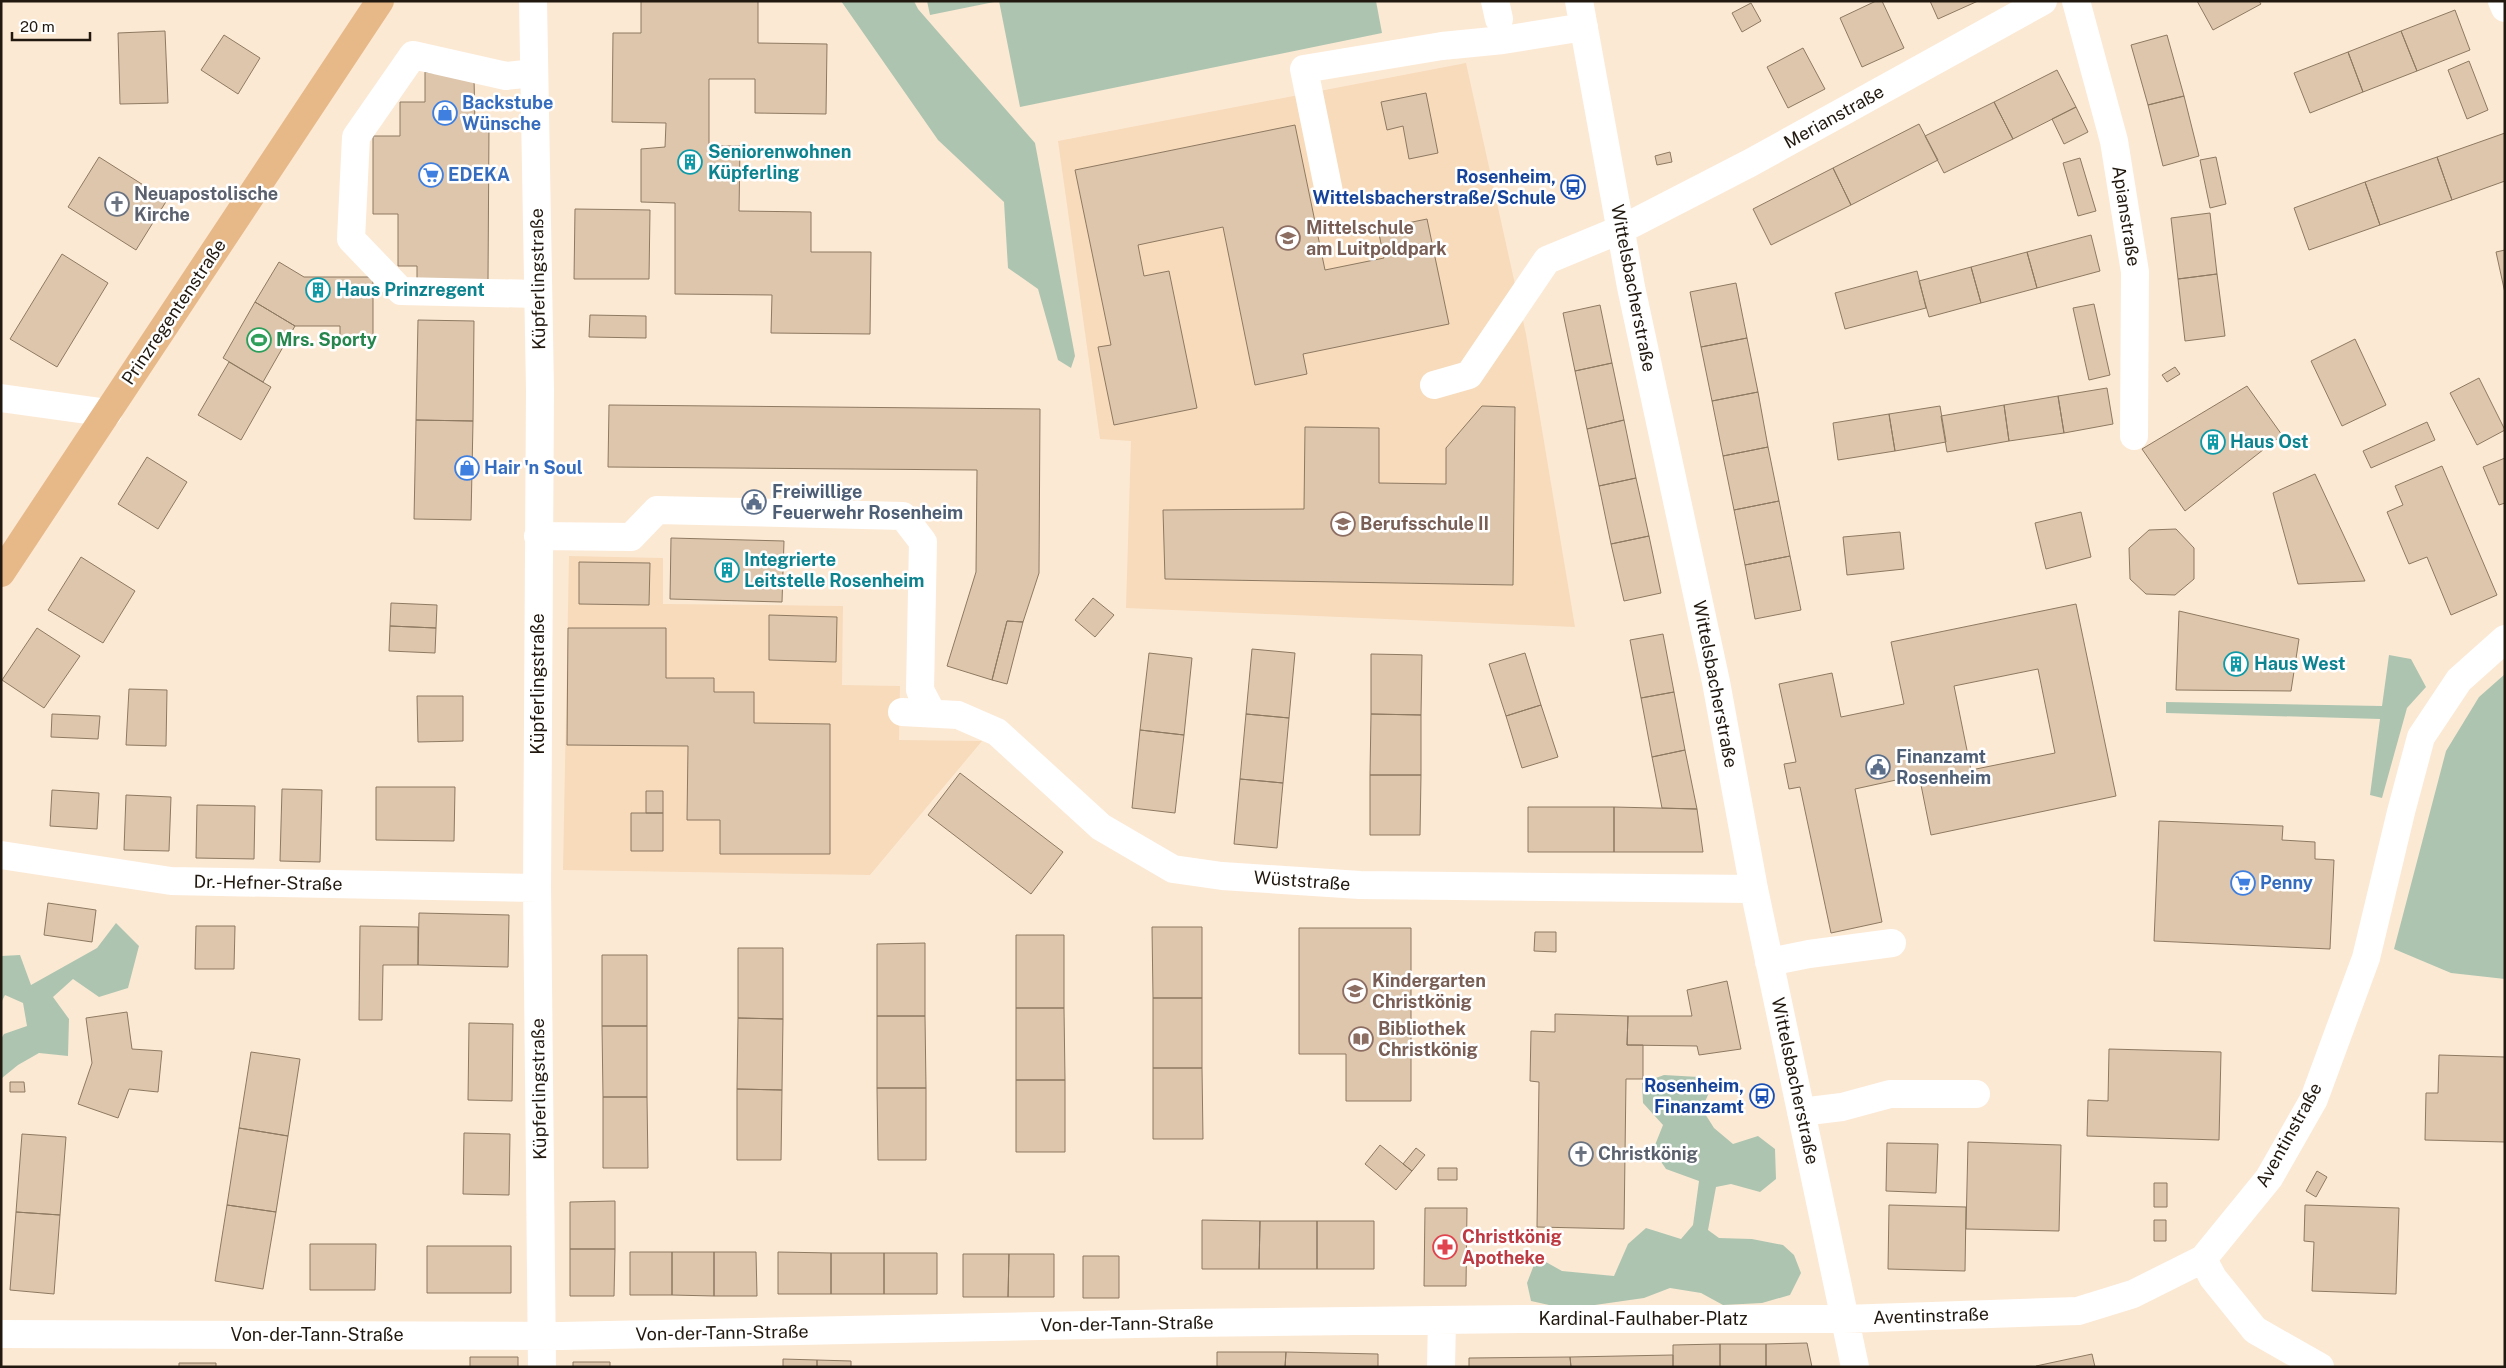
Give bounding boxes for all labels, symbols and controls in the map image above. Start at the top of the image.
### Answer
scale bar [12,10,90,42]
text: 20 m [20,18,55,35]
street label: Merianstraße [1780,80,1887,153]
place label: Backstube Wünsche [462,92,553,134]
shop icon: Backstube Wünsche [432,100,458,126]
place label: Seniorenwohnen Küpferling [708,141,851,183]
building icon: Seniorenwohnen Küpferling [677,149,703,175]
supermarket icon: EDEKA [418,162,444,188]
place label: EDEKA [448,164,510,185]
street label: Apianstraße [2108,164,2145,268]
place label: Rosenheim, Wittelsbacherstraße/Schule [1313,166,1556,208]
bus stop icon: Rosenheim, Wittelsbacherstraße/Schule [1560,174,1586,200]
place label: Neuapostolische Kirche [134,183,278,225]
church icon: Neuapostolische Kirche [104,191,130,217]
street label: Wittelsbacherstraße [1607,202,1660,373]
street label: Küpferlingstraße [526,208,549,350]
place label: Mittelschule am Luitpoldpark [1306,217,1447,259]
school or university icon: Mittelschule am Luitpoldpark [1275,225,1301,251]
street label: Prinzregentenstraße [117,235,230,388]
building icon: Haus Prinzregent [305,277,331,303]
place label: Haus Prinzregent [336,279,485,300]
sports icon: Mrs. Sporty [246,327,272,353]
place label: Mrs. Sporty [276,329,377,350]
building icon: Haus Ost [2200,429,2226,455]
place label: Haus Ost [2230,431,2309,452]
shop icon: Hair 'n Soul [454,455,480,481]
place label: Hair 'n Soul [484,457,583,478]
place label: Freiwillige Feuerwehr Rosenheim [772,481,963,523]
public building icon: Freiwillige Feuerwehr Rosenheim [741,489,767,515]
school or university icon: Berufsschule II [1330,511,1356,537]
place label: Berufsschule II [1360,513,1489,534]
place label: Integrierte Leitstelle Rosenheim [744,549,924,591]
building icon: Integrierte Leitstelle Rosenheim [714,557,740,583]
street label: Wittelsbacherstraße [1689,598,1742,769]
street label: Küpferlingstraße [527,613,548,755]
building icon: Haus West [2223,651,2249,677]
place label: Haus West [2254,653,2346,674]
place label: Finanzamt Rosenheim [1896,746,1991,788]
public building icon: Finanzamt Rosenheim [1865,754,1891,780]
street label: Wüststraße [1253,867,1351,894]
supermarket icon: Penny [2230,870,2256,896]
street label: Dr.-Hefner-Straße [193,871,343,894]
place label: Penny [2260,872,2313,893]
place label: Kindergarten Christkönig [1372,970,1486,1012]
school or university icon: Kindergarten Christkönig [1342,978,1368,1004]
street label: Wittelsbacherstraße [1768,995,1823,1166]
street label: Küpferlingstraße [527,1018,550,1160]
place label: Bibliothek Christkönig [1378,1018,1478,1060]
library icon: Bibliothek Christkönig [1348,1026,1374,1052]
place label: Rosenheim, Finanzamt [1644,1075,1744,1117]
street label: Aventinstraße [2251,1079,2326,1191]
bus stop icon: Rosenheim, Finanzamt [1749,1083,1775,1109]
church icon: Christkönig [1568,1141,1594,1167]
place label: Christkönig [1598,1143,1698,1164]
place label: Christkönig Apotheke [1462,1226,1562,1268]
pharmacy icon: Christkönig Apotheke [1432,1234,1458,1260]
street label: Aventinstraße [1873,1303,1989,1328]
street label: Kardinal-Faulhaber-Platz [1538,1308,1748,1329]
street label: Von-der-Tann-Straße [1040,1311,1214,1336]
street label: Von-der-Tann-Straße [635,1320,809,1345]
street label: Von-der-Tann-Straße [230,1324,404,1345]

